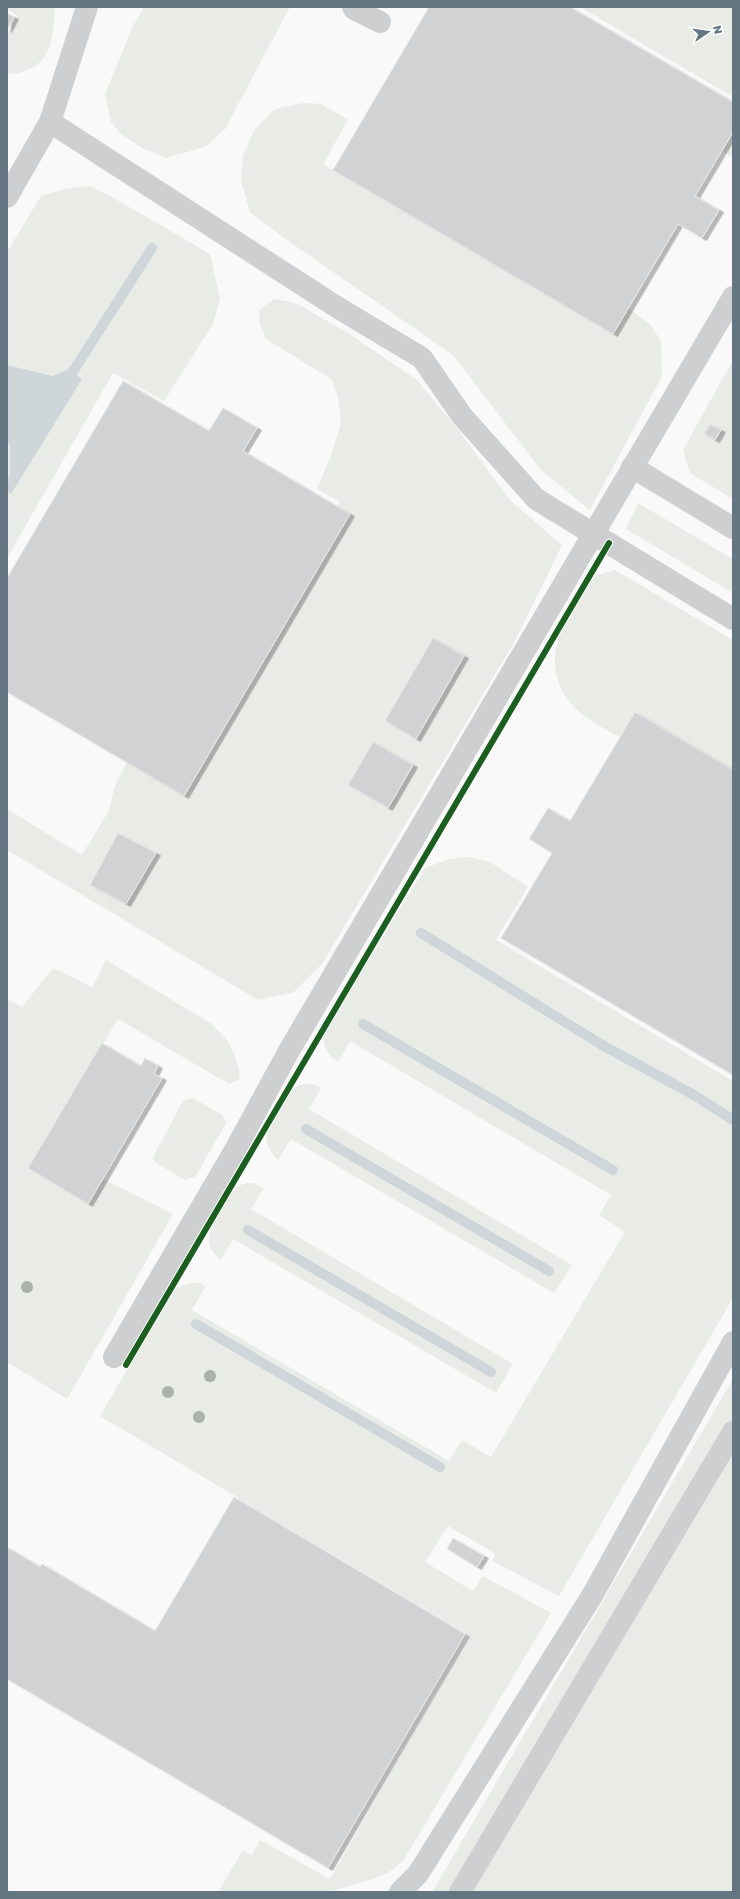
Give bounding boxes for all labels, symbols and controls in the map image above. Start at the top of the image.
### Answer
north arrow [688,12,728,52]
text: N [711,24,726,35]

